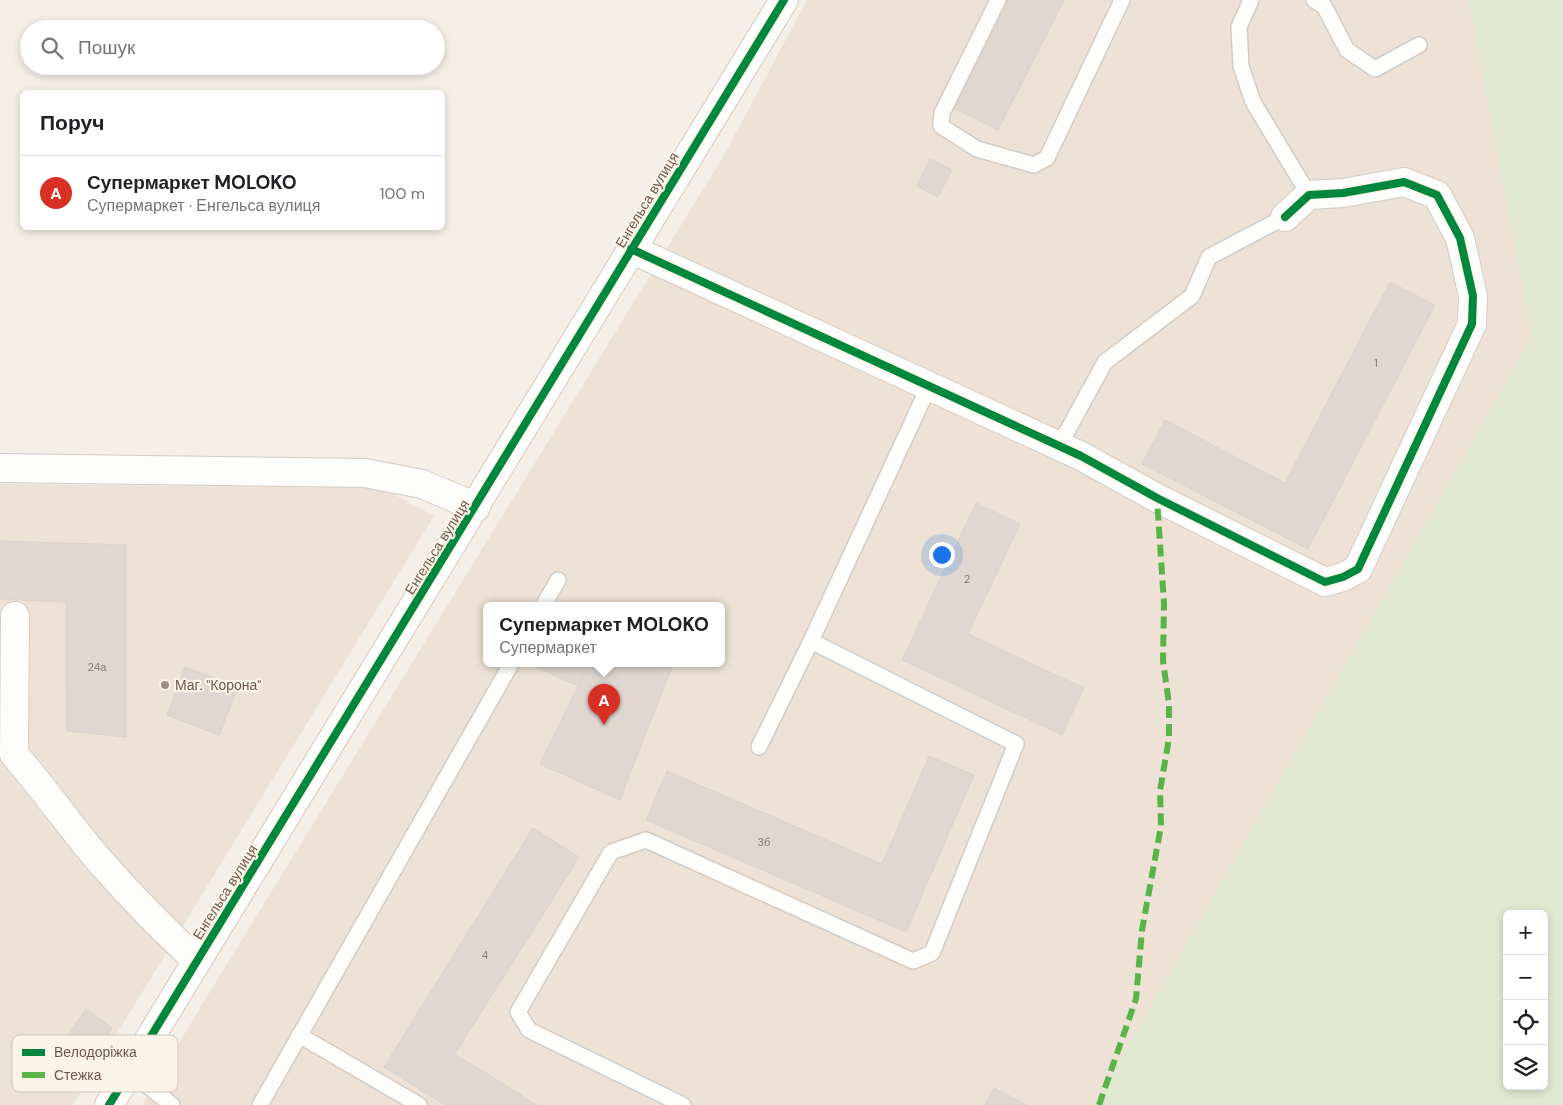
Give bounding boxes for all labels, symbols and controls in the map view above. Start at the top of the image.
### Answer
search box [20,20,445,75]
icon: search [38,34,66,62]
text: Пошук [78,35,135,60]
text: Поруч [40,109,104,137]
street label: Енгельса вулиця [611,149,683,251]
text: Супермаркет MOLOKO [87,170,297,195]
text: A [50,183,62,204]
text: 100 m [380,183,425,204]
text: Супермаркет · Енгельса вулиця [87,195,320,216]
house number: 1 [1374,356,1378,370]
street label: Енгельса вулиця [401,496,473,598]
your location [929,542,955,568]
house number: 2 [964,572,970,586]
popup [483,602,725,667]
text: Супермаркет MOLOKO [499,612,709,637]
text: Супермаркет [499,637,597,658]
house number: 24а [88,660,107,674]
place label: Маг. "Корона" [175,676,261,694]
marker: Маг. "Корона" [159,679,171,691]
pin: A [588,684,620,725]
house number: 3б [758,835,770,849]
street label: Енгельса вулиця [189,841,261,943]
map controls [1503,910,1548,1090]
button: + [1503,910,1548,955]
house number: 4 [482,948,489,962]
button: − [1503,955,1548,1000]
button: locate [1503,1000,1548,1045]
legend [12,1035,178,1092]
text: Велодоріжка [54,1043,137,1061]
button: layers [1503,1045,1548,1090]
text: Стежка [54,1066,102,1084]

